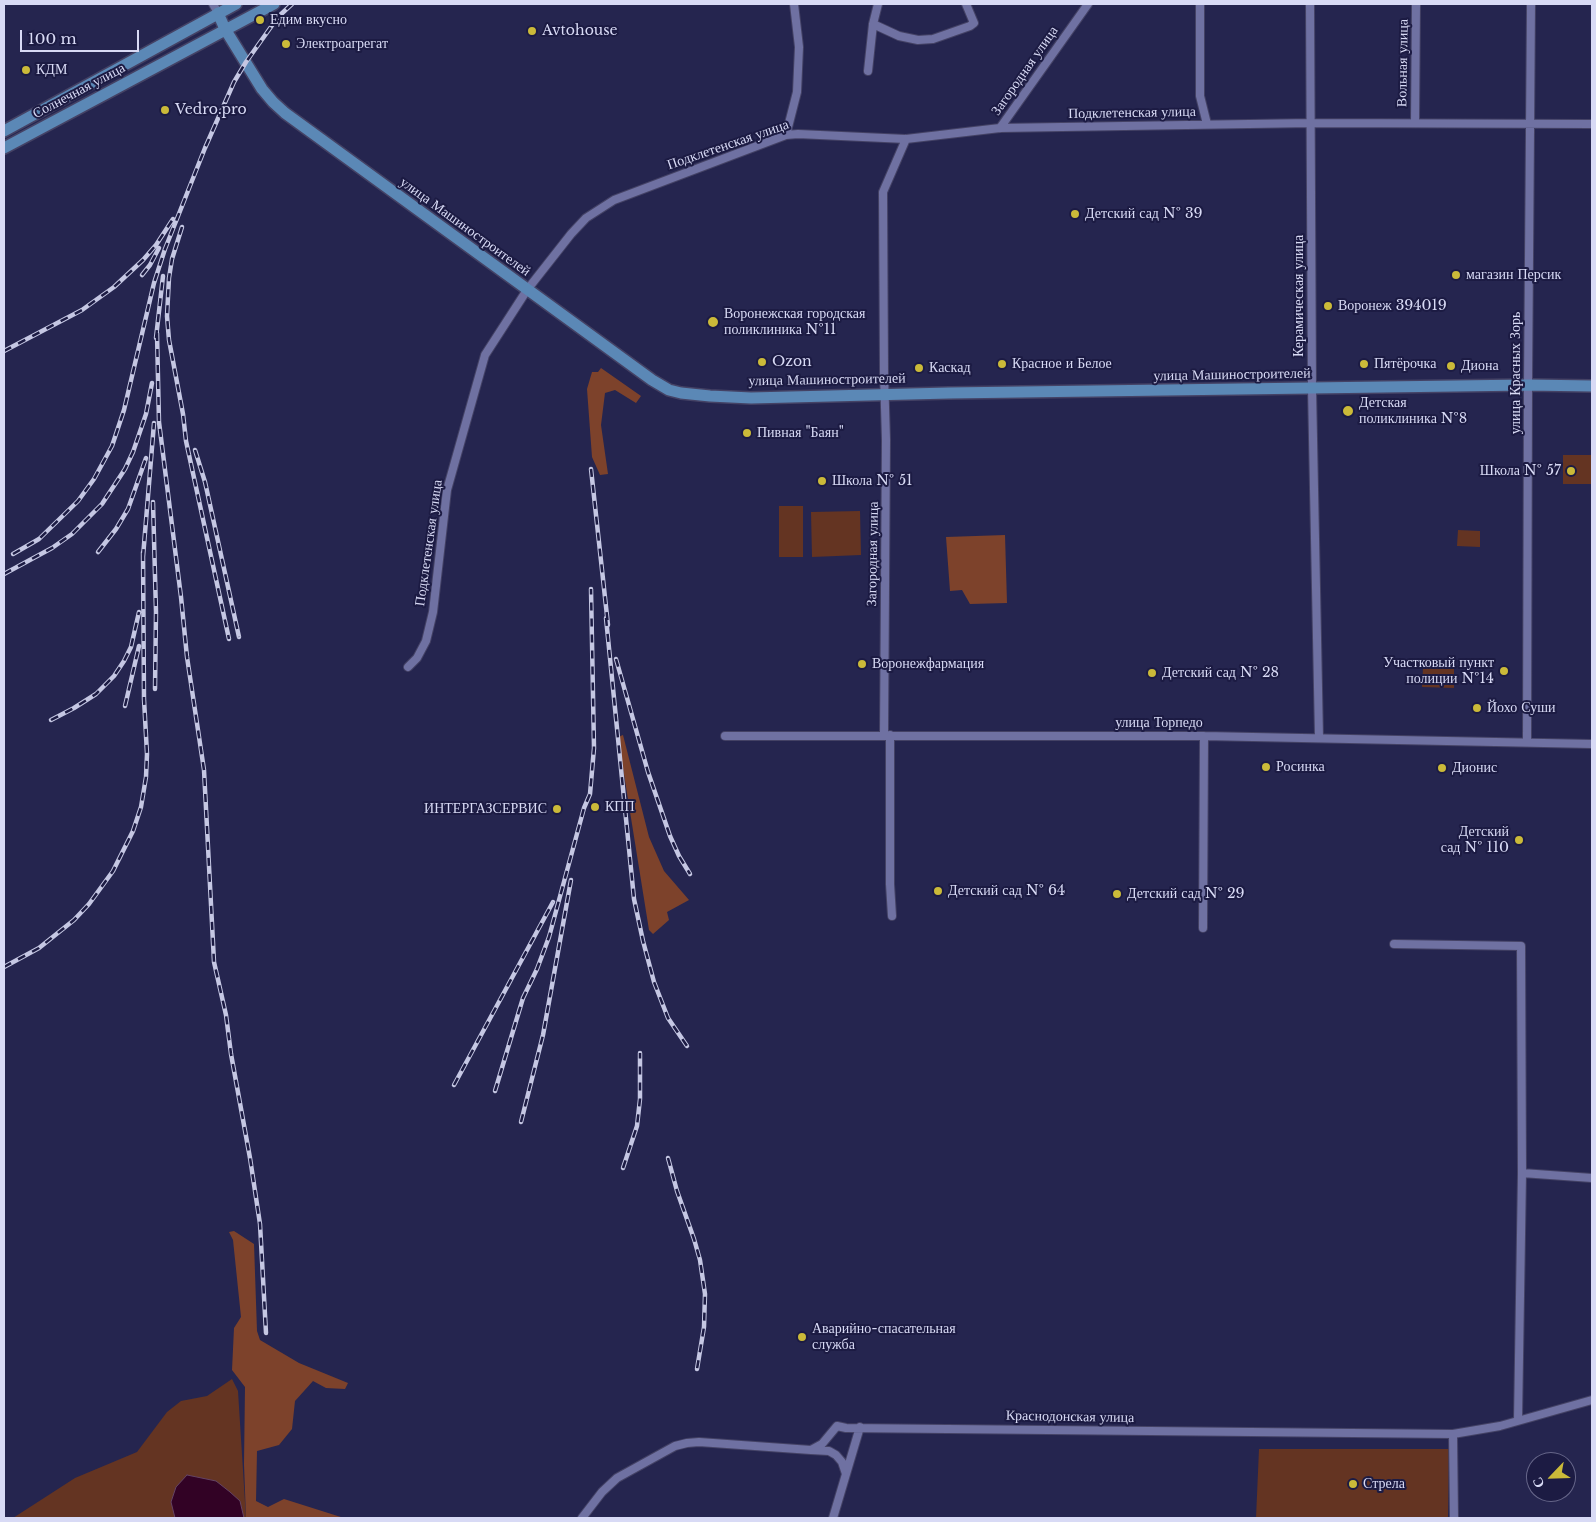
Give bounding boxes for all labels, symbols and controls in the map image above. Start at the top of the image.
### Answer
place label: Едим вкусно [270,12,347,28]
marker: Едим вкусно [254,14,266,26]
street label: Вольная улица [1394,19,1412,107]
scale bar [22,20,141,52]
place label: Avtohouse [542,23,618,39]
street label: Загородная улица [988,23,1062,119]
marker: Avtohouse [526,25,538,37]
text: 100 m [28,29,77,48]
place label: Электроагрегат [296,36,388,52]
marker: Электроагрегат [280,38,292,50]
street label: Солнечная улица [30,60,128,122]
place label: КДМ [36,62,67,78]
marker: КДМ [20,64,32,76]
place label: Vedro.pro [175,102,247,118]
street label: Подклетенская улица [1068,103,1196,123]
marker: Vedro.pro [159,104,171,116]
street label: Подклетенская улица [665,116,791,174]
street label: улица Машиностроителей [396,174,534,280]
place label: Детский сад № 39 [1085,206,1203,222]
marker: Детский сад № 39 [1069,208,1081,220]
street label: Керамическая улица [1291,235,1307,357]
place label: магазин Персик [1466,267,1561,283]
marker: магазин Персик [1450,269,1462,281]
place label: Воронеж 394019 [1338,298,1447,314]
marker: Воронеж 394019 [1322,300,1334,312]
place label: Воронежская городская поликлиника №11 [724,306,866,338]
street label: улица Красных Зорь [1508,312,1524,434]
marker: Воронежская городская поликлиника №11 [706,315,720,329]
place label: Ozon [772,354,812,370]
marker: Ozon [756,356,768,368]
place label: Красное и Белое [1012,356,1112,372]
place label: Пятёрочка [1374,356,1436,372]
marker: Красное и Белое [996,358,1008,370]
marker: Пятёрочка [1358,358,1370,370]
place label: Диона [1461,358,1499,374]
place label: Каскад [929,360,971,376]
marker: Диона [1445,360,1457,372]
marker: Каскад [913,362,925,374]
street label: улица Машиностроителей [1153,365,1311,385]
street label: улица Машиностроителей [748,370,906,390]
place label: Детская поликлиника №8 [1359,395,1467,428]
marker: Детская поликлиника №8 [1341,404,1355,418]
place label: Пивная "Баян" [757,425,844,441]
marker: Пивная "Баян" [741,427,753,439]
place label: Школа № 57 [1480,463,1561,479]
marker: Школа № 57 [1565,465,1577,477]
place label: Школа № 51 [832,473,912,489]
marker: Школа № 51 [816,475,828,487]
street label: Подклетенская улица [412,479,446,607]
street label: Загородная улица [864,501,882,607]
place label: Участковый пункт полиции №14 [1383,655,1494,688]
place label: Воронежфармация [872,656,984,672]
marker: Воронежфармация [856,658,868,670]
place label: Детский сад № 28 [1162,665,1279,681]
marker: Участковый пункт полиции №14 [1498,665,1510,677]
marker: Детский сад № 28 [1146,667,1158,679]
place label: Йохо Суши [1487,700,1556,716]
marker: Йохо Суши [1471,702,1483,714]
street label: улица Торпедо [1115,715,1203,731]
place label: Росинка [1276,759,1325,775]
place label: Дионис [1452,760,1497,776]
marker: Росинка [1260,761,1272,773]
marker: Дионис [1436,762,1448,774]
place label: КПП [605,799,635,815]
place label: ИНТЕРГАЗСЕРВИС [424,801,547,817]
marker: КПП [589,801,601,813]
marker: ИНТЕРГАЗСЕРВИС [551,803,563,815]
place label: Детский сад № 110 [1441,824,1509,856]
marker: Детский сад № 110 [1513,834,1525,846]
place label: Детский сад № 64 [948,883,1065,899]
marker: Детский сад № 64 [932,885,944,897]
place label: Детский сад № 29 [1127,886,1245,902]
marker: Детский сад № 29 [1111,888,1123,900]
place label: Аварийно-спасательная служба [812,1321,956,1354]
marker: Аварийно-спасательная служба [796,1331,808,1343]
street label: Краснодонская улица [1006,1407,1134,1427]
north arrow [1526,1452,1576,1502]
text: С [1528,1474,1548,1491]
place label: Стрела [1363,1476,1405,1492]
marker: Стрела [1347,1478,1359,1490]

